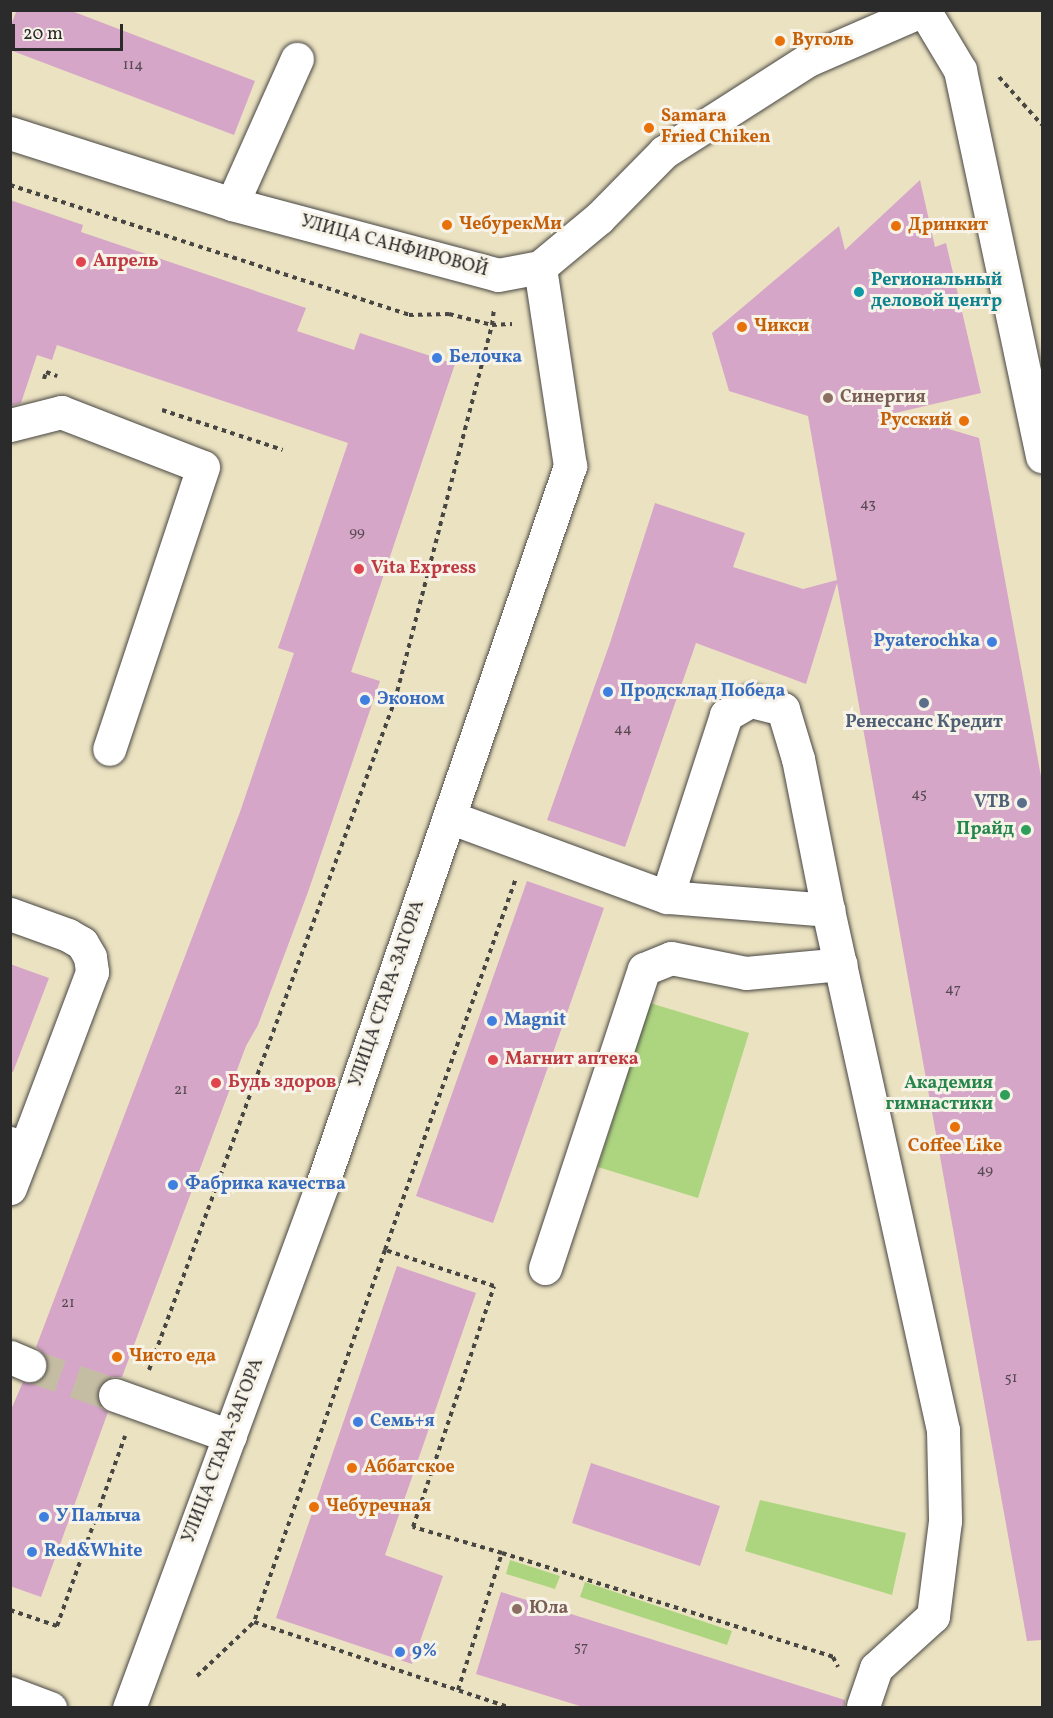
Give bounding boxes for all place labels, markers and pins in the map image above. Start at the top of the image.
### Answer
place label: Вуголь [792,30,854,52]
marker: Вуголь [773,34,787,48]
place label: Samara Fried Chiken [661,107,771,150]
marker: Samara Fried Chiken [642,121,656,135]
place label: ЧебурекМи [459,214,562,236]
place label: Дринкит [908,215,988,237]
marker: ЧебурекМи [440,218,454,232]
marker: Дринкит [889,219,903,233]
place label: Апрель [93,251,159,273]
marker: Апрель [74,255,88,269]
place label: Региональный деловой центр [871,271,1002,314]
marker: Региональный деловой центр [852,285,866,299]
place label: Чикси [754,316,809,338]
marker: Чикси [735,320,749,334]
place label: Белочка [449,347,522,369]
marker: Белочка [430,351,444,365]
place label: Синергия [840,387,926,409]
marker: Синергия [821,391,835,405]
place label: Русский [880,410,952,432]
marker: Русский [957,414,971,428]
place label: Vita Express [371,558,476,580]
marker: Vita Express [352,562,366,576]
place label: Pyaterochka [874,631,980,653]
marker: Pyaterochka [985,635,999,649]
place label: Продсклад Победа [620,681,785,703]
marker: Продсклад Победа [601,685,615,699]
place label: Эконом [377,689,445,711]
marker: Эконом [358,693,372,707]
marker: Ренессанс Кредит [917,696,931,710]
place label: Ренессанс Кредит [845,712,1003,734]
place label: VTB [974,792,1010,814]
marker: VTB [1015,796,1029,810]
place label: Прайд [956,819,1014,841]
marker: Прайд [1019,823,1033,837]
place label: Magnit [504,1010,566,1032]
marker: Magnit [485,1014,499,1028]
place label: Магнит аптека [505,1049,639,1071]
marker: Магнит аптека [486,1053,500,1067]
place label: Будь здоров [228,1072,336,1094]
place label: Академия гимнастики [886,1074,993,1116]
marker: Будь здоров [209,1076,223,1090]
marker: Академия гимнастики [998,1088,1012,1102]
marker: Coffee Like [948,1120,962,1134]
place label: Coffee Like [908,1136,1002,1158]
place label: Фабрика качества [185,1174,346,1196]
marker: Фабрика качества [166,1178,180,1192]
place label: Чисто еда [129,1346,216,1368]
marker: Чисто еда [110,1350,124,1364]
place label: Семь+я [370,1411,435,1433]
marker: Семь+я [351,1415,365,1429]
place label: Аббатское [364,1457,455,1479]
marker: Аббатское [345,1461,359,1475]
place label: Чебуречная [326,1496,431,1518]
marker: Чебуречная [307,1500,321,1514]
place label: У Палыча [56,1506,141,1528]
marker: У Палыча [37,1510,51,1524]
place label: Red&White [44,1541,142,1563]
marker: Red&White [25,1545,39,1559]
place label: Юла [529,1598,568,1620]
marker: Юла [510,1602,524,1616]
place label: 9% [412,1641,437,1663]
marker: 9% [393,1645,407,1659]

